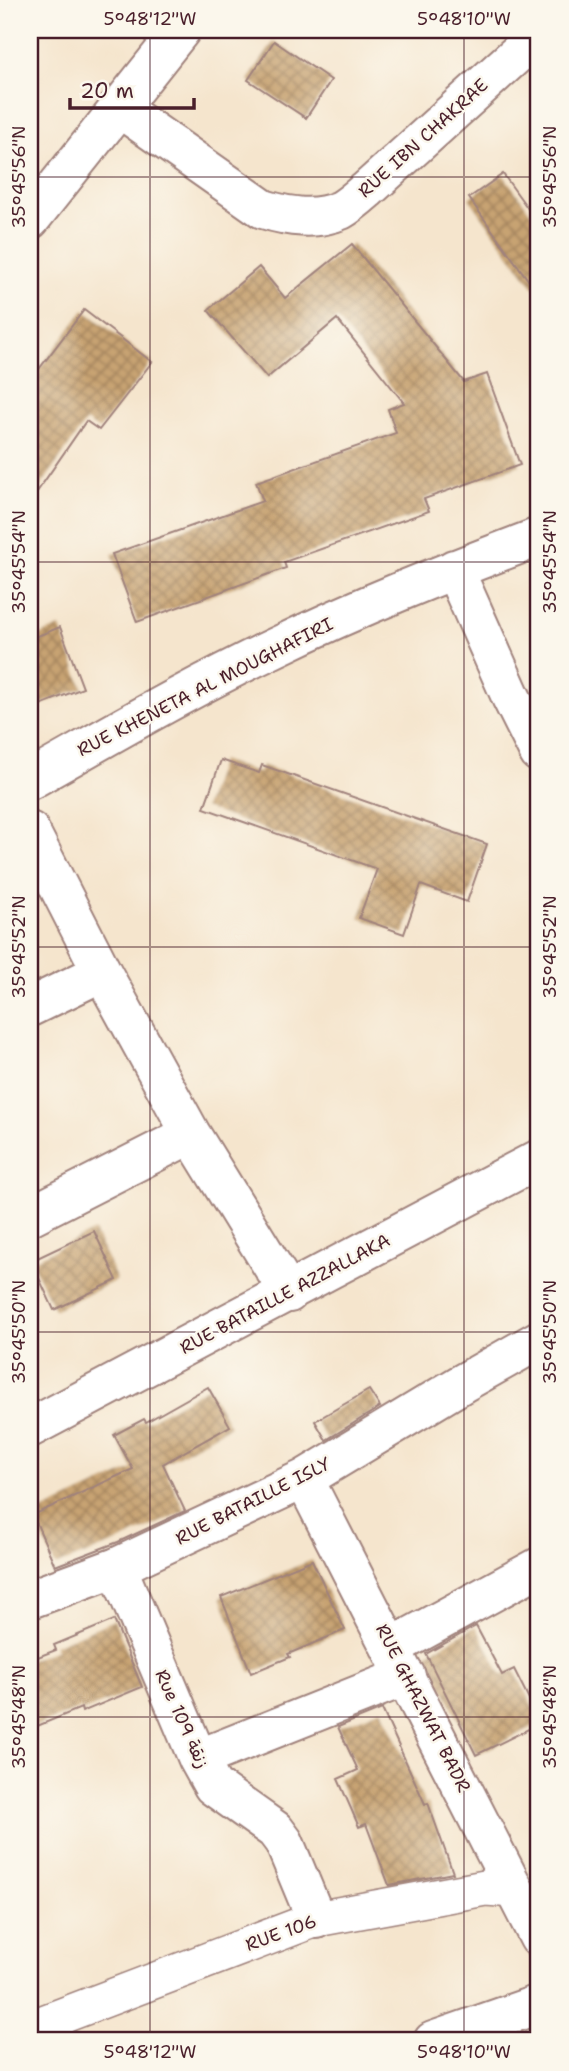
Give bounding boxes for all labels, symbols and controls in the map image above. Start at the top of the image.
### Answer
text: 5°48'12"W [103,7,197,31]
text: 5°48'10"W [417,7,511,31]
scale bar [70,66,194,110]
street label: RUE IBN CHAKRAE [353,73,493,203]
text: 20 m [80,77,134,105]
text: 35°45'56"N [7,125,31,229]
text: 35°45'56"N [538,125,562,229]
text: 35°45'54"N [7,510,31,614]
text: 35°45'54"N [538,510,562,614]
street label: RUE KHENETA AL MOUGHAFIRI [73,612,337,762]
text: 35°45'52"N [7,895,31,999]
text: 35°45'52"N [538,895,562,999]
street label: RUE BATAILLE AZZALLAKA [176,1228,394,1360]
text: 35°45'50"N [7,1280,31,1384]
text: 35°45'50"N [538,1280,562,1384]
street label: RUE BATAILLE ISLY [171,1451,335,1550]
street label: RUE GHAZWAT BADR [370,1620,476,1796]
text: 35°45'48"N [7,1665,31,1769]
text: 35°45'48"N [538,1665,562,1769]
street label: Rue 109 زنقة [149,1666,215,1772]
street label: RUE 106 [242,1909,320,1957]
text: 5°48'12"W [103,2040,197,2064]
text: 5°48'10"W [417,2040,511,2064]

